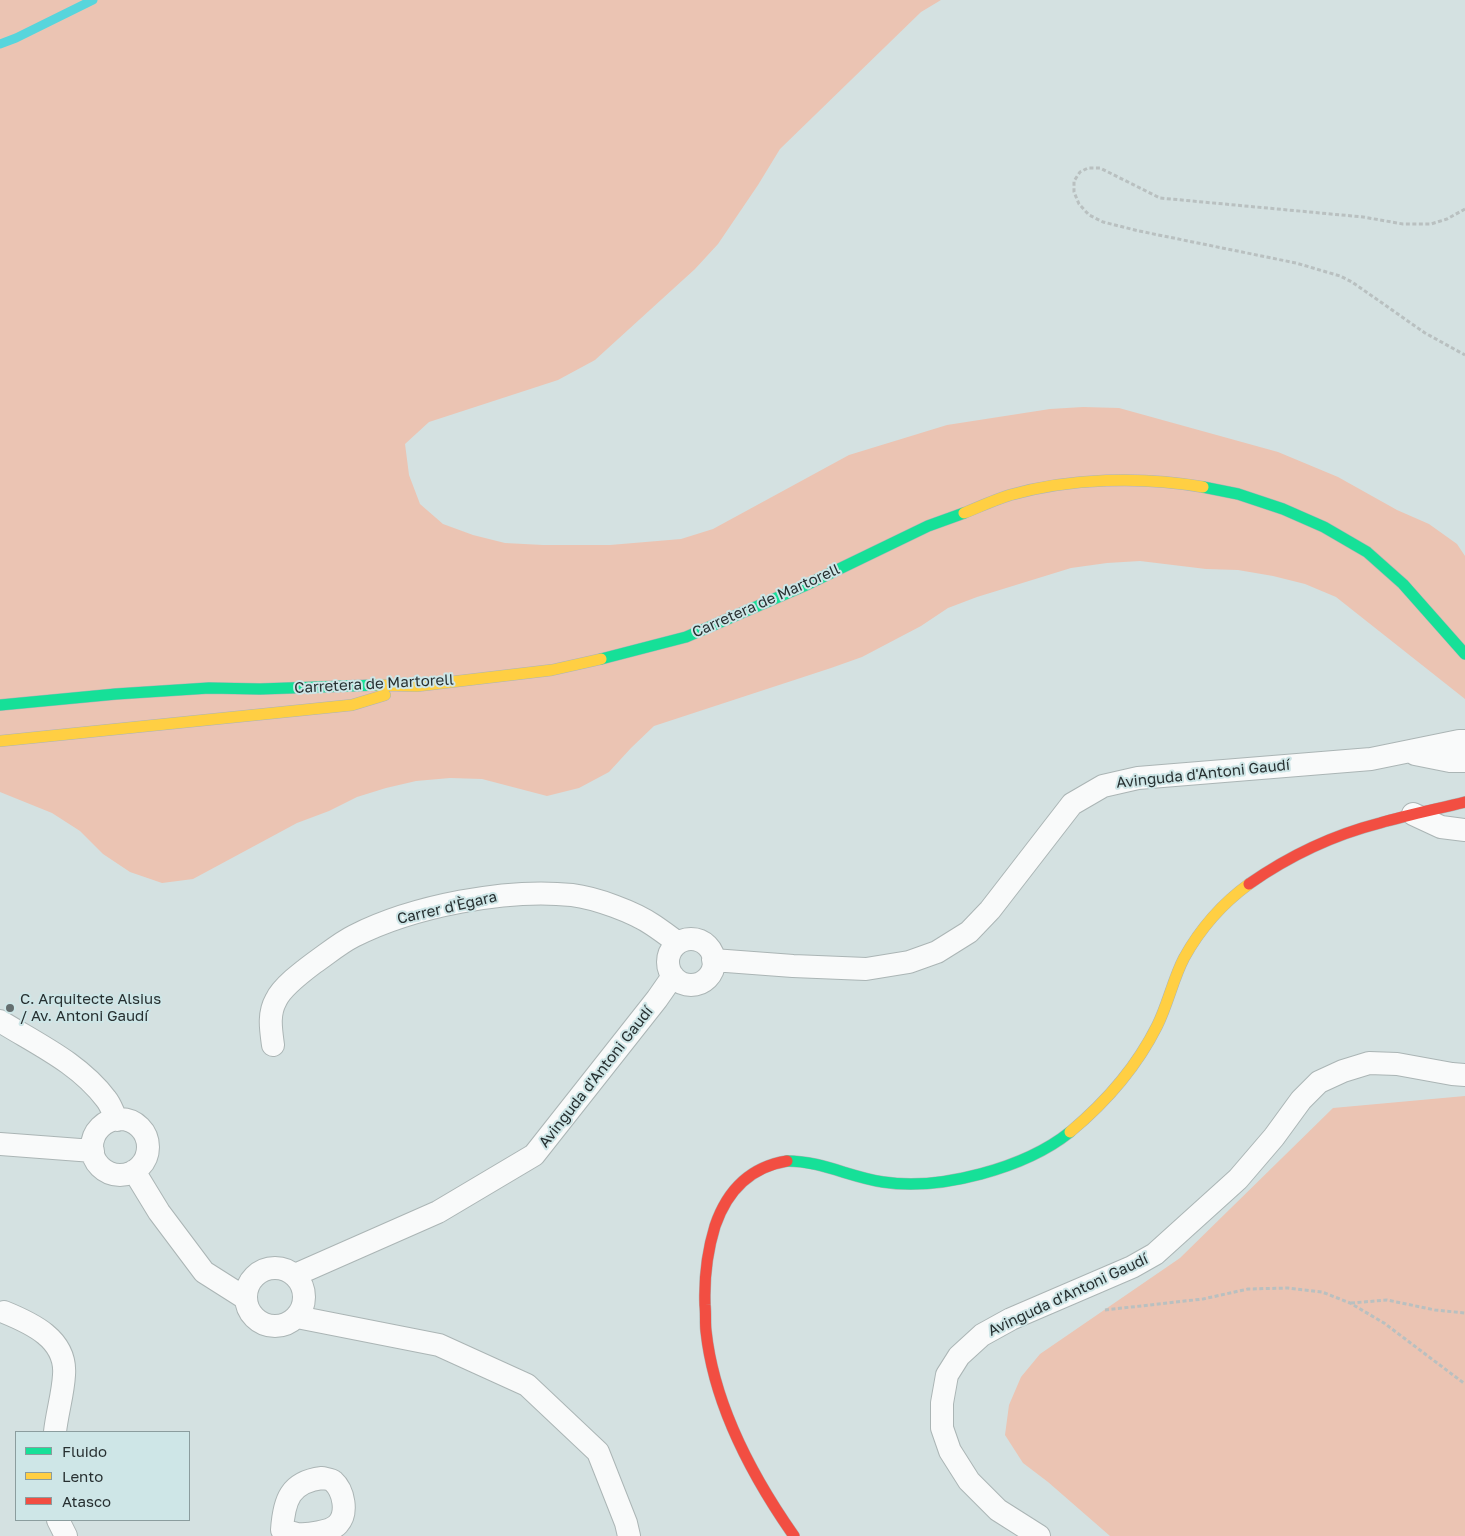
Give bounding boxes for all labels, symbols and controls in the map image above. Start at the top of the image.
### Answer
street label: Carretera de Martorell [689,560,843,642]
street label: Carretera de Martorell [294,671,454,697]
street label: Avinguda d'Antoni Gaudí [1115,756,1291,792]
street label: Carrer d'Ègara [395,888,499,928]
place label: C. Arquitecte Alsius / Av. Antoni Gaudí [20,990,161,1025]
marker: C. Arquitecte Alsius / Av. Antoni Gaudí [4,1002,16,1014]
street label: Avinguda d'Antoni Gaudí [535,1003,657,1151]
street label: Avinguda d'Antoni Gaudí [985,1250,1151,1340]
legend [15,1431,190,1521]
text: Fluido [62,1442,107,1460]
text: Lento [62,1467,103,1485]
text: Atasco [62,1492,111,1510]

